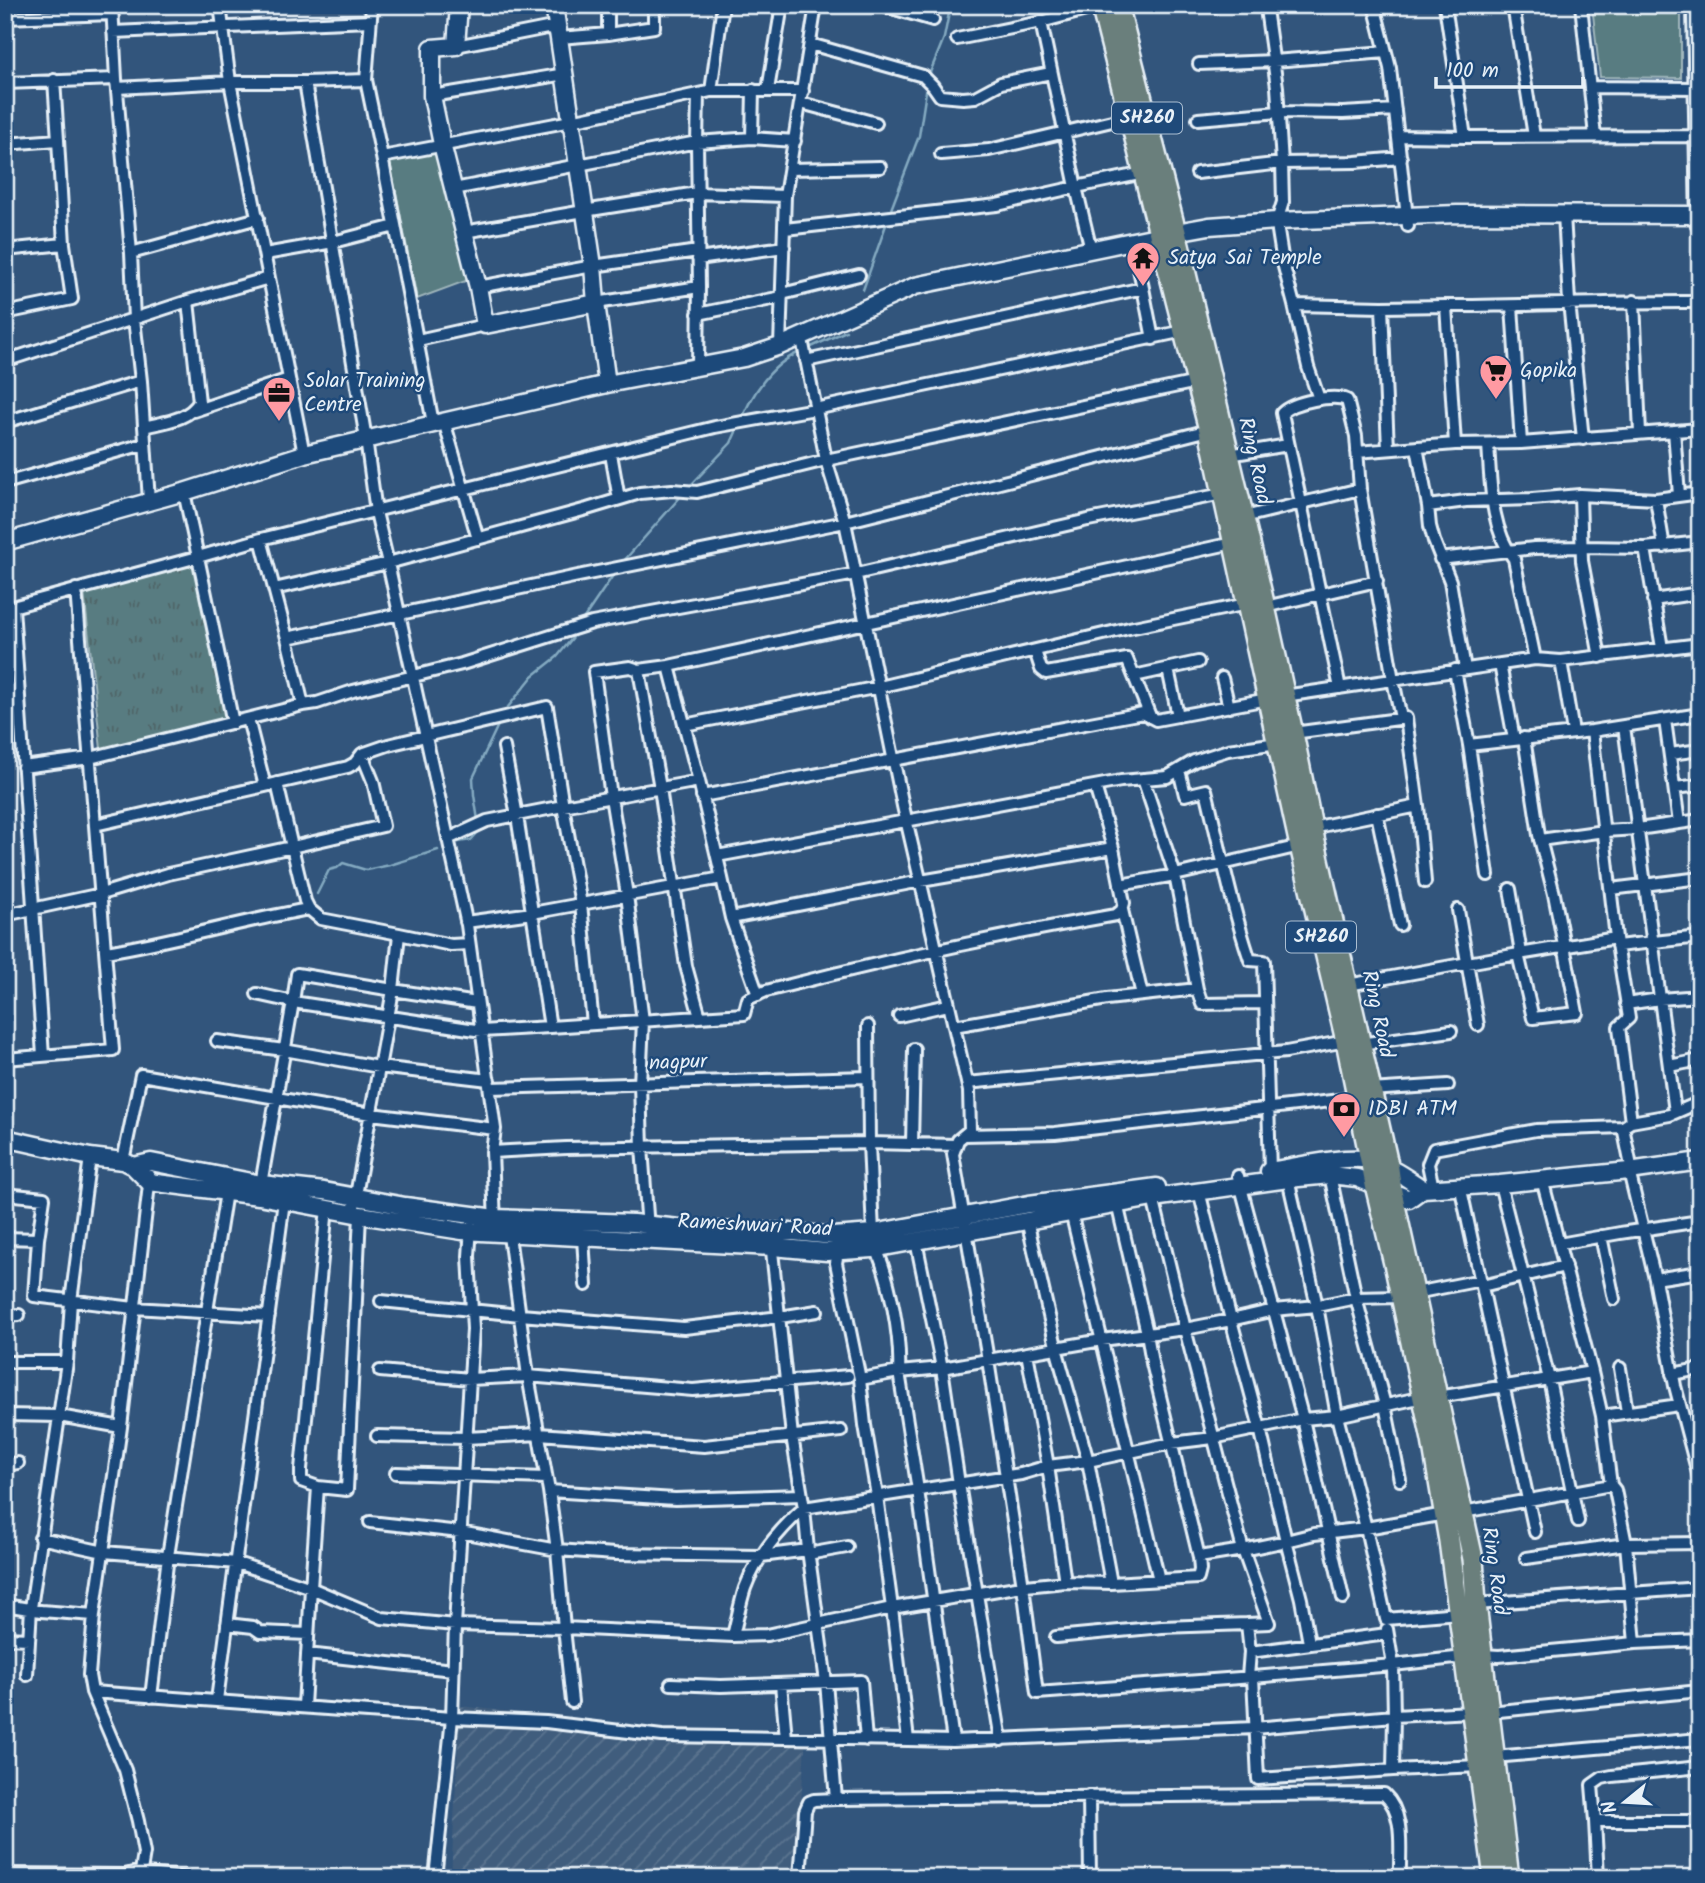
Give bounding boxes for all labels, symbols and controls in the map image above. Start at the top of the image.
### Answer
scale bar [1436,46,1582,90]
text: 100 m [1446,55,1499,88]
road number: SH260 [1112,102,1182,134]
temple icon: Satya Sai Temple [1124,239,1162,288]
place label: Satya Sai Temple [1168,242,1322,275]
supermarket icon: Gopika [1477,352,1515,401]
place label: Gopika [1520,355,1577,388]
place label: Solar Training Centre [304,365,425,422]
office icon: Solar Training Centre [260,374,298,423]
street label: Ring Road [1228,414,1280,509]
road number: SH260 [1286,922,1356,953]
street label: Ring Road [1352,967,1402,1061]
street label: nagpur [648,1045,709,1081]
bank icon: IDBI ATM [1325,1090,1363,1139]
place label: IDBI ATM [1368,1093,1457,1126]
street label: Rameshwari Road [677,1205,834,1247]
street label: Ring Road [1471,1525,1517,1618]
north arrow [1590,1768,1660,1838]
text: N [1595,1796,1627,1817]

